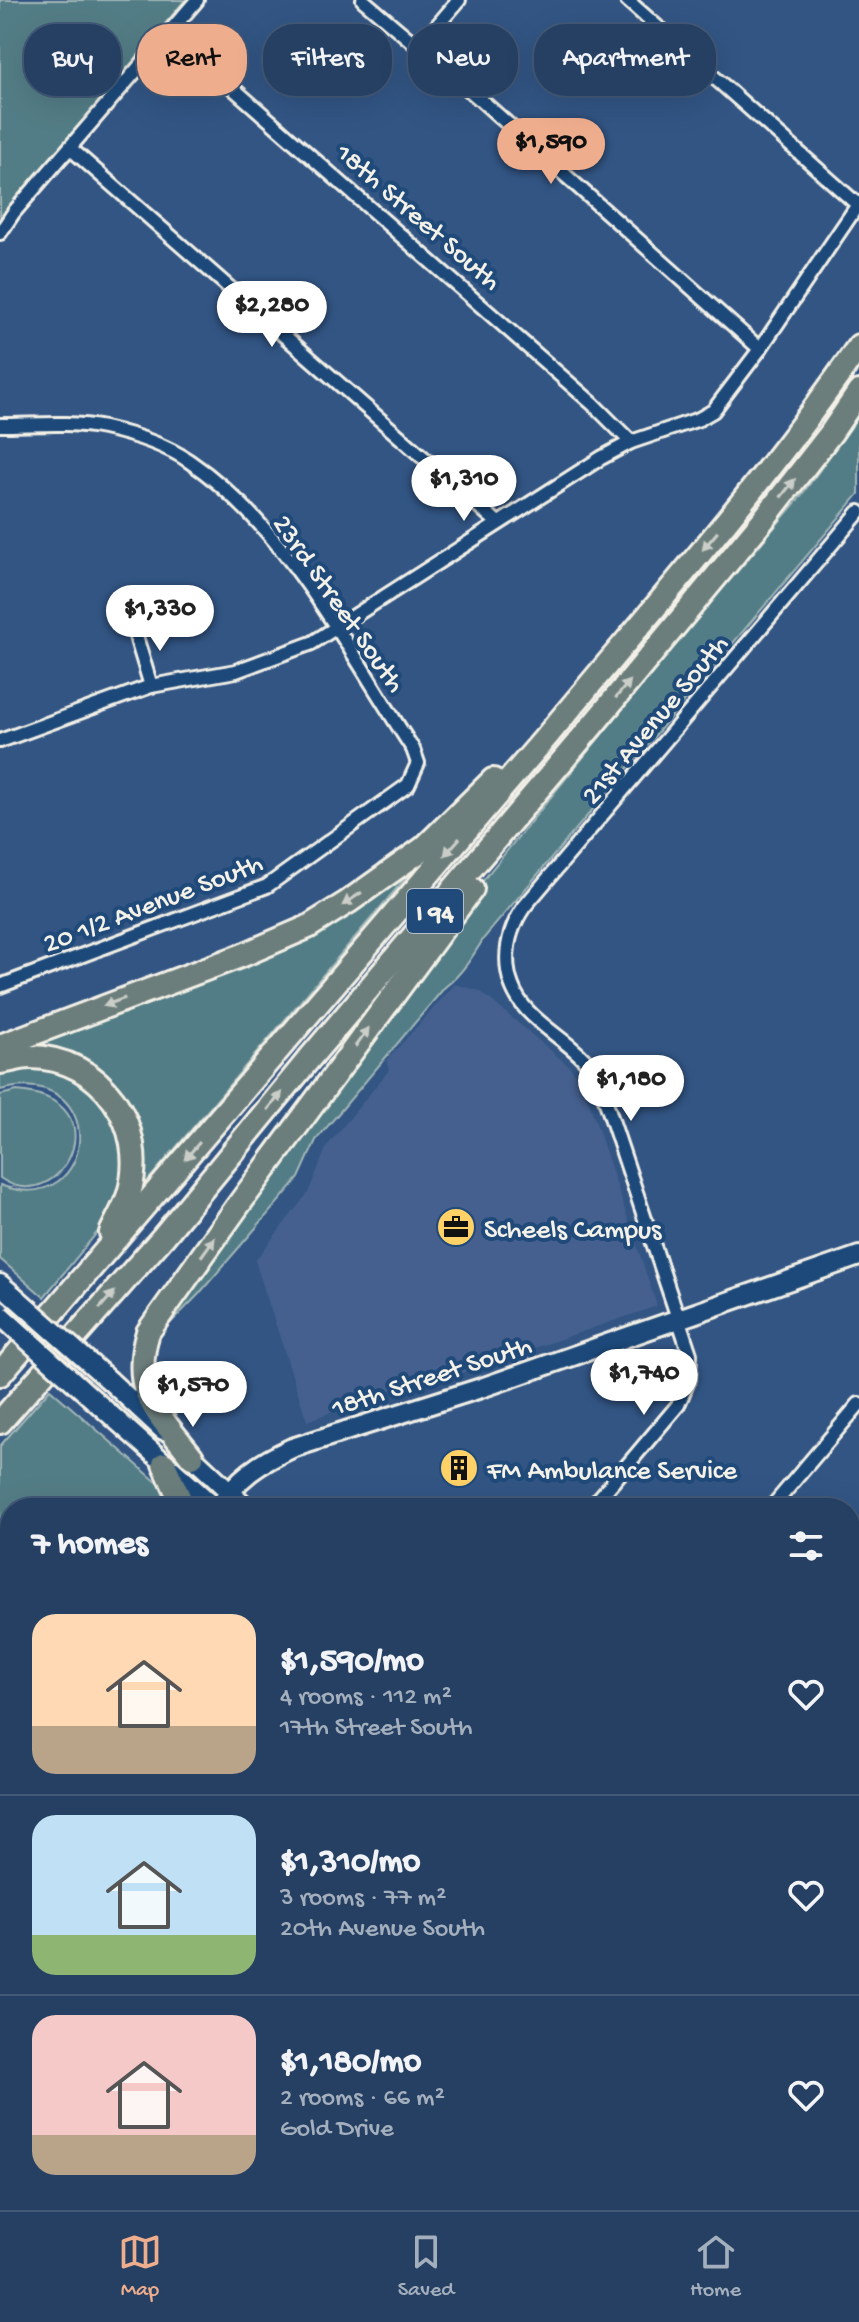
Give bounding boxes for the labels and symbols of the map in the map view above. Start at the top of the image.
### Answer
pin: $1,590 [486,118,616,186]
street label: 18th Street South [327,137,506,299]
pin: $2,280 [207,281,337,349]
pin: $1,310 [399,455,529,523]
one-way arrow [779,478,795,498]
street label: 23rd Street South [264,509,411,700]
one-way arrow [702,531,719,551]
pin: $1,330 [95,585,225,653]
street label: 21st Avenue South [576,629,737,812]
one-way arrow [614,679,631,699]
one-way arrow [444,838,462,857]
street label: 20 1/2 Avenue South [39,848,268,962]
road number: I 94 [407,889,463,933]
one-way arrow [341,891,363,906]
one-way arrow [102,996,126,1009]
one-way arrow [353,1027,369,1047]
pin: $1,180 [566,1055,696,1123]
one-way arrow [266,1091,282,1111]
one-way arrow [184,1140,201,1160]
office icon: Scheels Campus [435,1206,477,1248]
place label: Scheels Campus [484,1215,662,1248]
one-way arrow [200,1236,215,1257]
one-way arrow [98,1291,115,1311]
street label: 18th Street South [327,1330,536,1426]
pin: $1,740 [579,1349,709,1417]
pin: $1,570 [128,1361,258,1429]
building icon: FM Ambulance Service [438,1447,480,1489]
place label: FM Ambulance Service [486,1456,738,1489]

